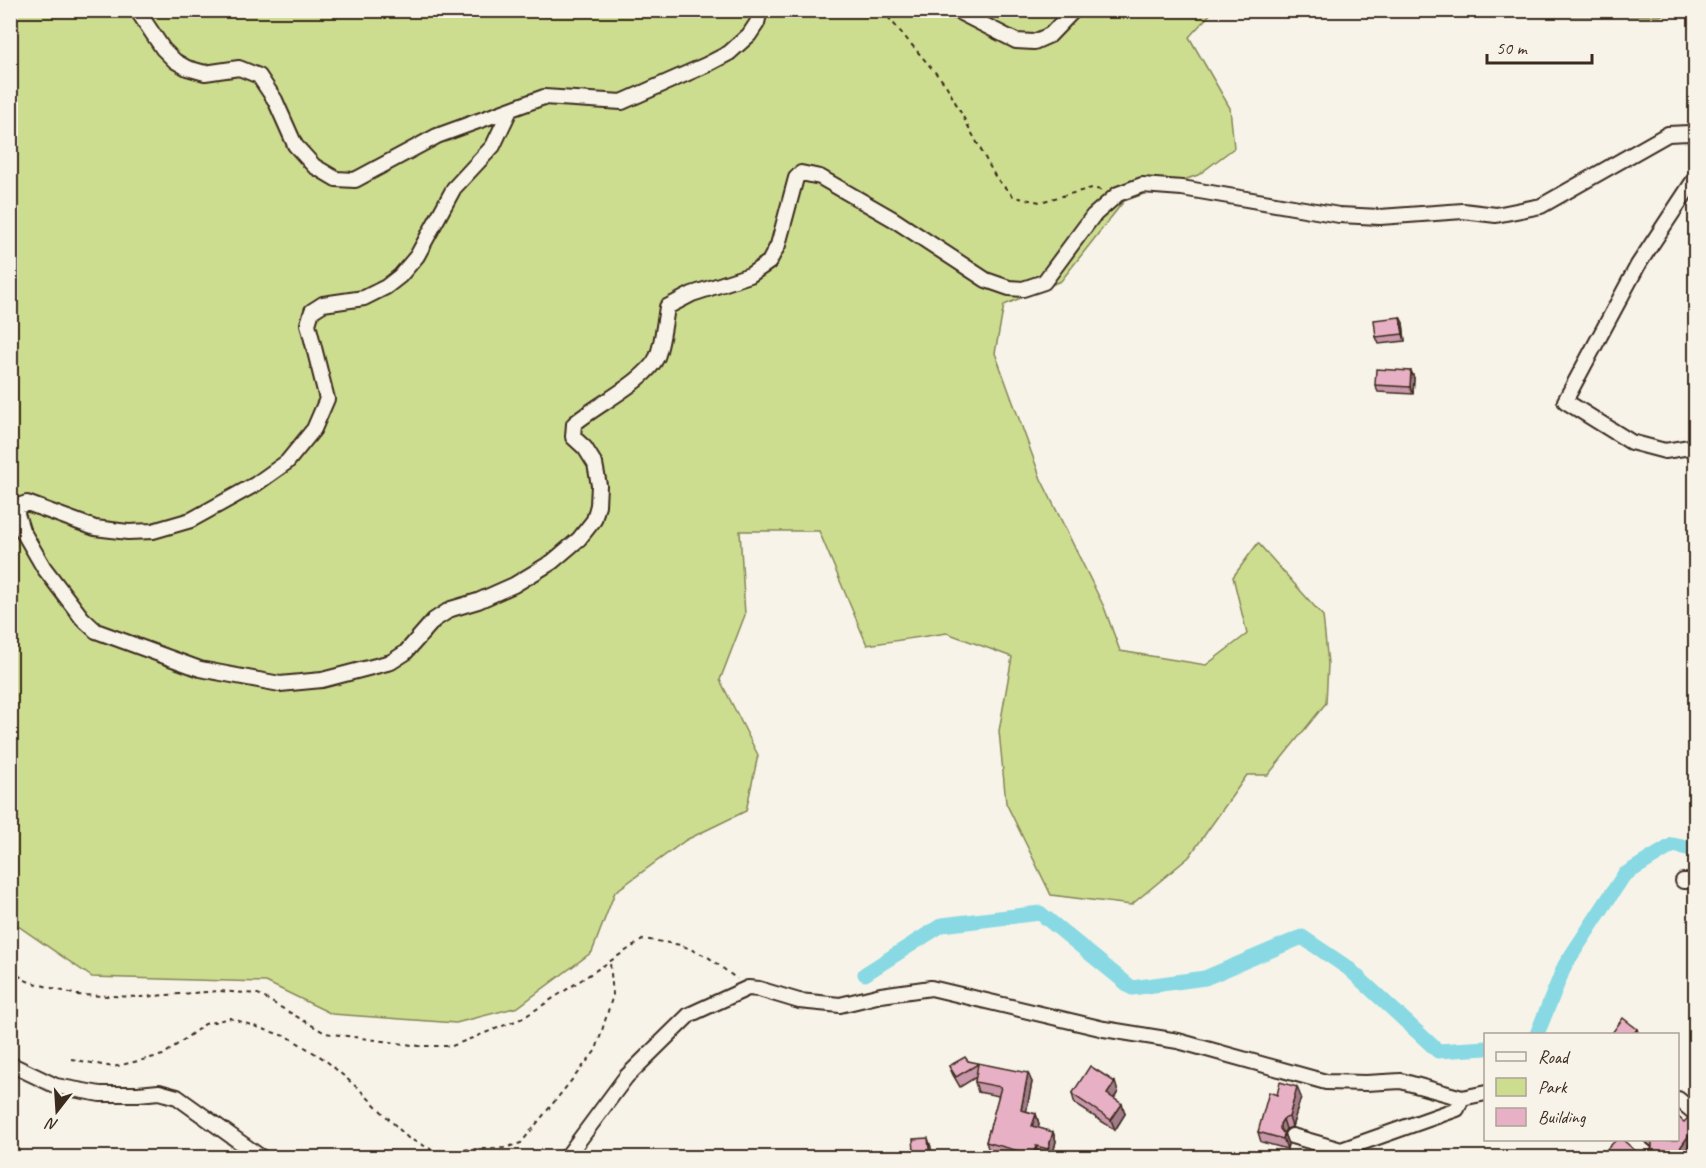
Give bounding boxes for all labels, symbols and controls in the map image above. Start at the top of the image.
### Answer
scale bar [1487,27,1592,65]
text: 50 m [1496,37,1529,59]
legend [1484,1033,1679,1141]
text: Road [1538,1046,1571,1068]
text: Park [1538,1076,1568,1098]
north arrow [27,1081,87,1141]
text: Building [1538,1106,1587,1128]
text: N [42,1112,61,1135]

